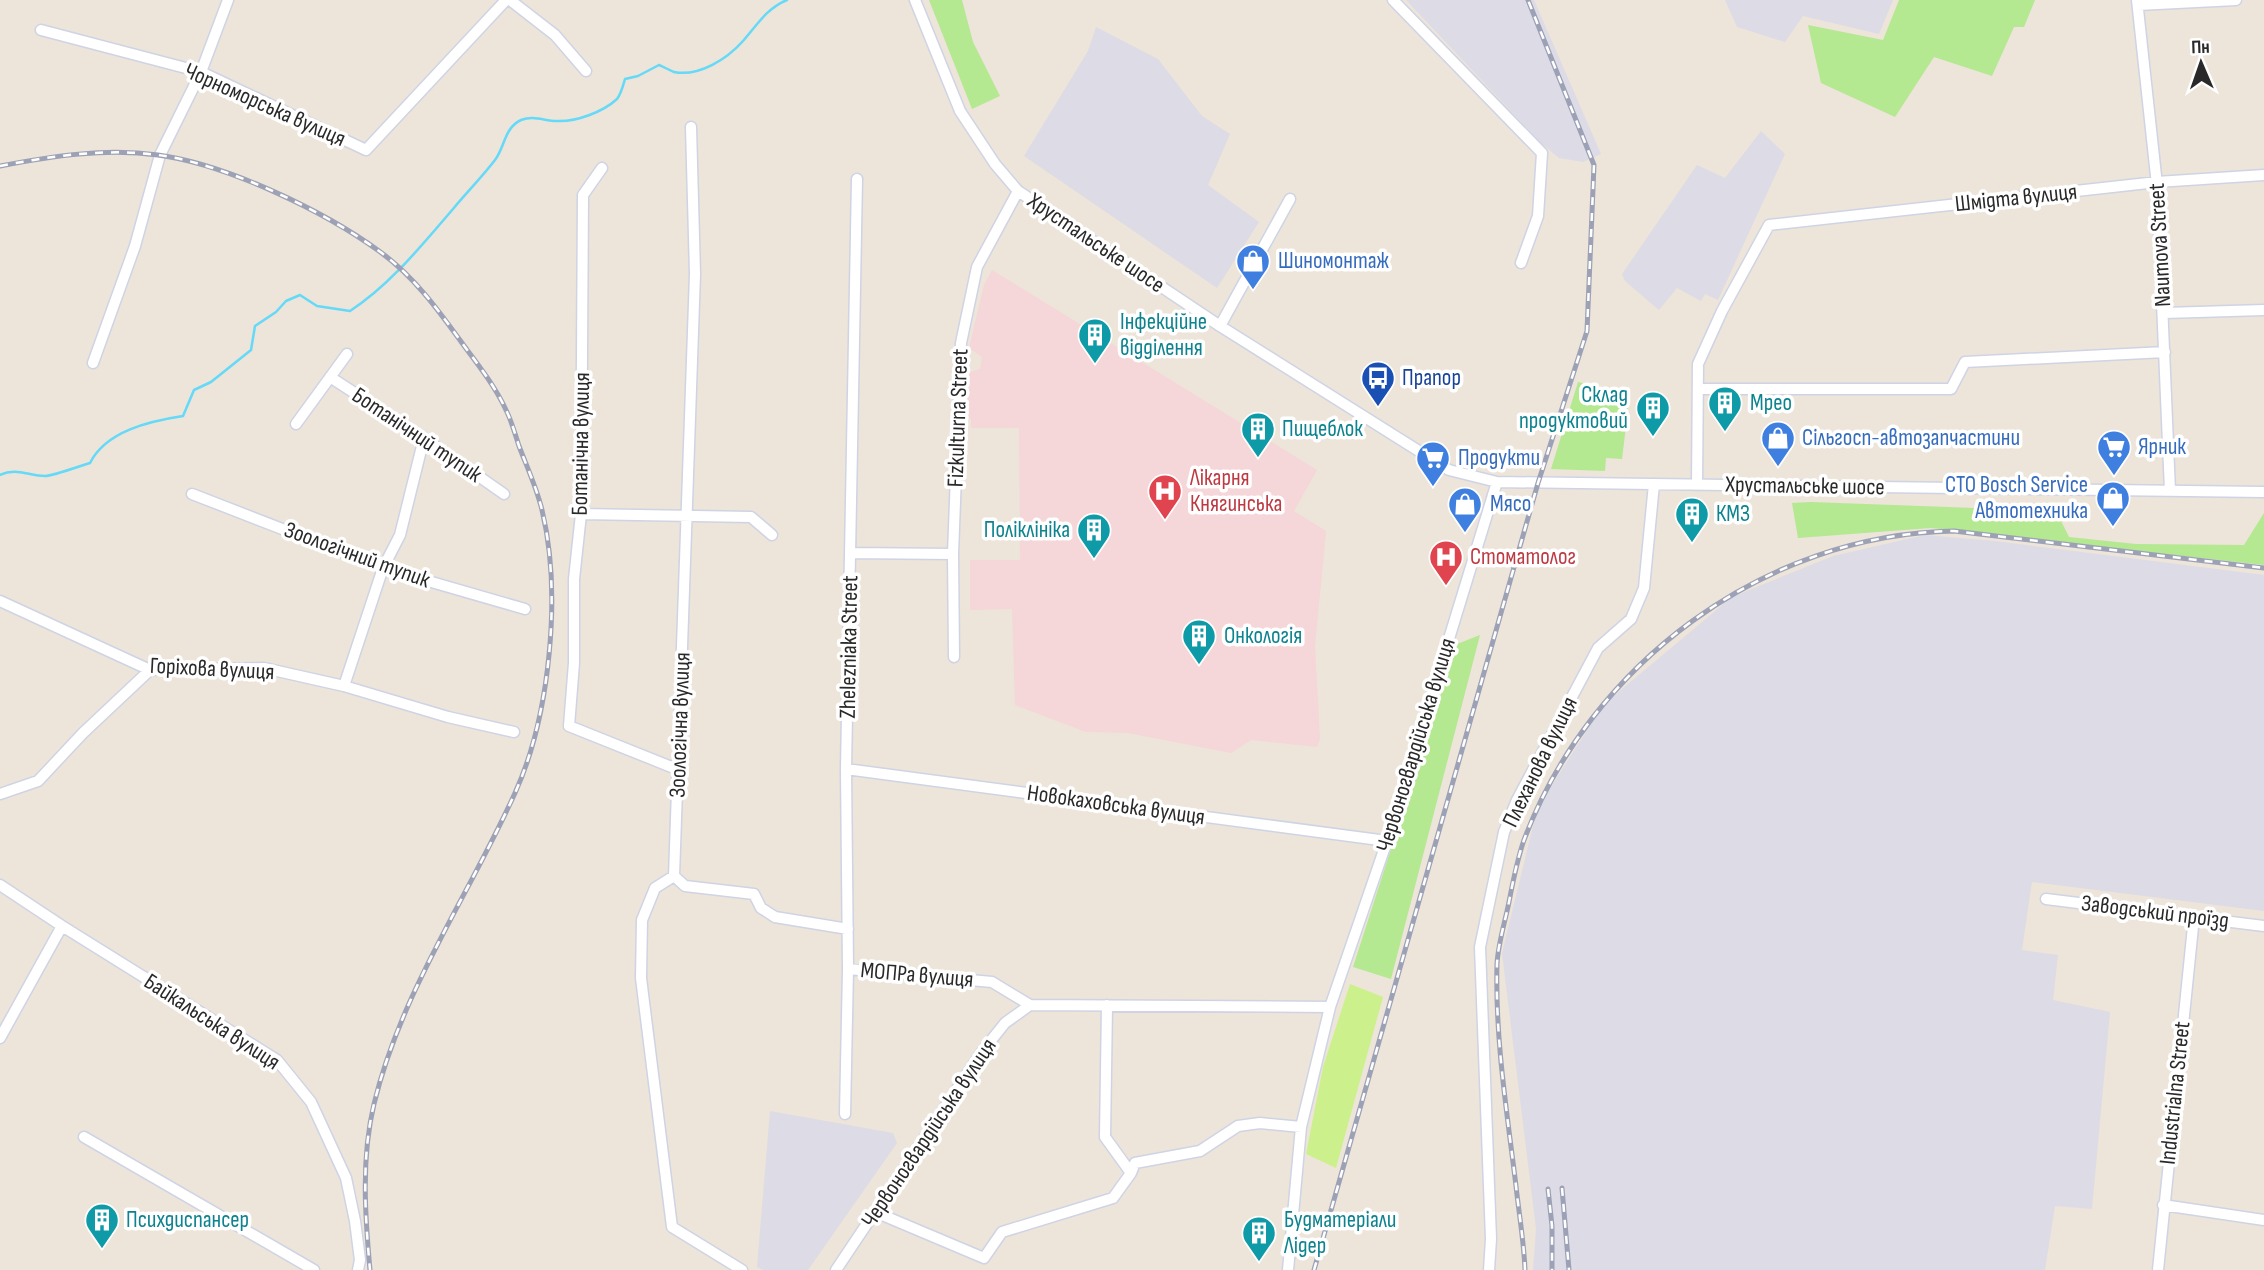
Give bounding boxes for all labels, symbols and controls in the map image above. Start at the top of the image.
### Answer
north arrow [2166,28,2236,98]
text: Пн [2191,36,2210,59]
street label: Чорноморська вулиця [180,57,350,153]
street label: Шмідта вулиця [1954,178,2078,218]
street label: Naumova Street [2143,182,2177,308]
street label: Хрустальське шосе [1021,186,1170,299]
shop icon: Шиномонтаж [1234,242,1272,291]
place label: Шиномонтаж [1278,247,1390,275]
place label: Інфекційне відділення [1120,308,1207,362]
building icon: Інфекційне відділення [1076,316,1114,365]
street label: Fizkulturna Street [942,348,974,488]
bus stop icon: Прапор [1359,359,1397,408]
place label: Прапор [1402,364,1461,392]
street label: Ботанічна вулиця [566,372,596,516]
street label: Ботанічний тупик [347,381,488,489]
place label: Склад продуктовий [1519,381,1628,435]
building icon: Мрео [1706,384,1744,433]
building icon: Склад продуктовий [1634,389,1672,438]
place label: Мрео [1750,389,1792,417]
building icon: Пищеблок [1239,410,1277,459]
place label: Пищеблок [1282,415,1363,443]
shop icon: Сільгосп-автозапчастини [1759,419,1797,468]
place label: Сільгосп-автозапчастини [1802,424,2020,452]
supermarket icon: Ярник [2095,428,2133,477]
place label: Ярник [2138,433,2186,461]
supermarket icon: Продукти [1414,439,1452,488]
place label: Продукти [1458,444,1540,472]
place label: Лікарня Княгинська [1189,464,1282,518]
street label: Хрустальське шосе [1724,471,1885,501]
place label: СТО Bosch Service Автотехника [1945,471,2088,525]
hospital icon: Лікарня Княгинська [1146,472,1184,521]
shop icon: СТО Bosch Service Автотехника [2094,479,2132,528]
shop icon: Мясо [1446,485,1484,534]
place label: Мясо [1490,490,1531,518]
building icon: КМЗ [1673,495,1711,544]
place label: КМЗ [1716,500,1750,528]
building icon: Поліклініка [1075,511,1113,560]
street label: Зоологічний тупик [280,516,434,594]
place label: Поліклініка [984,516,1070,544]
hospital icon: Стоматолог [1427,538,1465,587]
place label: Стоматолог [1470,543,1576,571]
street label: Zhelezniaka Street [834,575,864,719]
building icon: Онкологія [1180,617,1218,666]
place label: Онкологія [1224,622,1302,650]
street label: Червоногвардійська вулиця [1370,635,1462,855]
street label: Горіхова вулиця [149,652,275,686]
street label: Зоологічна вулиця [663,652,697,798]
street label: Плеханова вулиця [1496,692,1584,832]
street label: Новокаховська вулиця [1025,779,1207,831]
street label: Заводський проїзд [2080,889,2230,935]
street label: МОПРа вулиця [859,956,975,994]
street label: Байкальська вулиця [139,968,285,1076]
street label: Industrialna Street [2154,1020,2196,1166]
street label: Червоногвардійська вулиця [855,1033,1003,1233]
building icon: Психдиспансер [83,1201,121,1250]
place label: Психдиспансер [126,1206,249,1234]
place label: Будматеріали Лідер [1283,1206,1396,1260]
building icon: Будматеріали Лідер [1240,1214,1278,1263]

